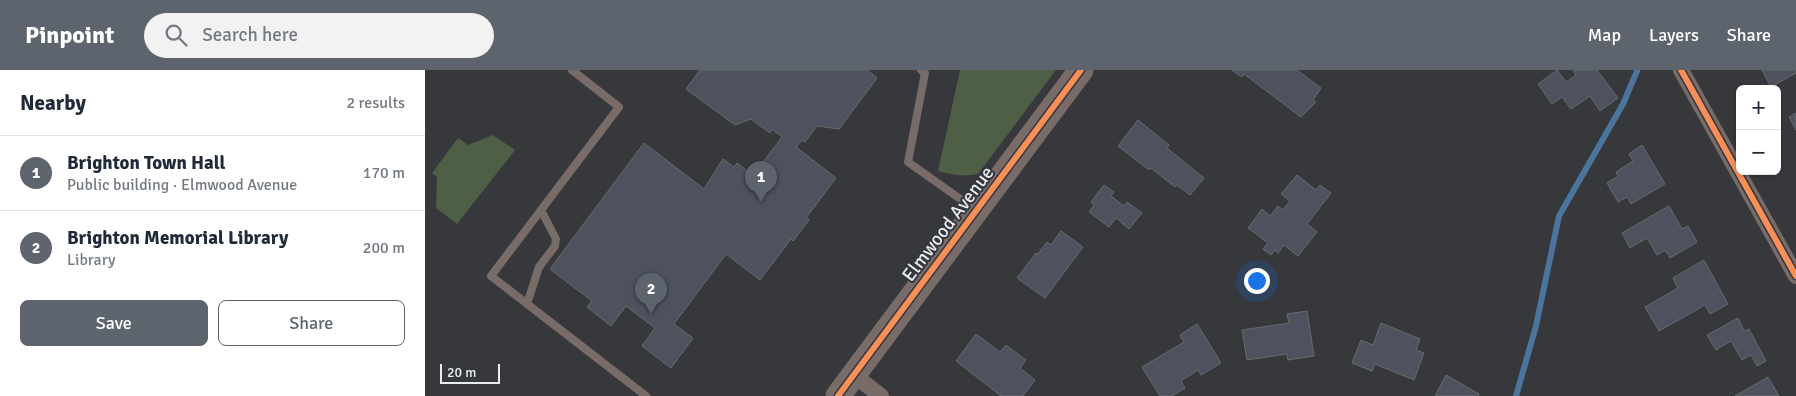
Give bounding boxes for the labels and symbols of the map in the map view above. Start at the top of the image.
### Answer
pin: 1 [745,161,777,202]
street label: Elmwood Avenue [897,162,999,286]
your location [1244,268,1270,294]
pin: 2 [635,273,667,314]
scale bar [440,361,500,384]

